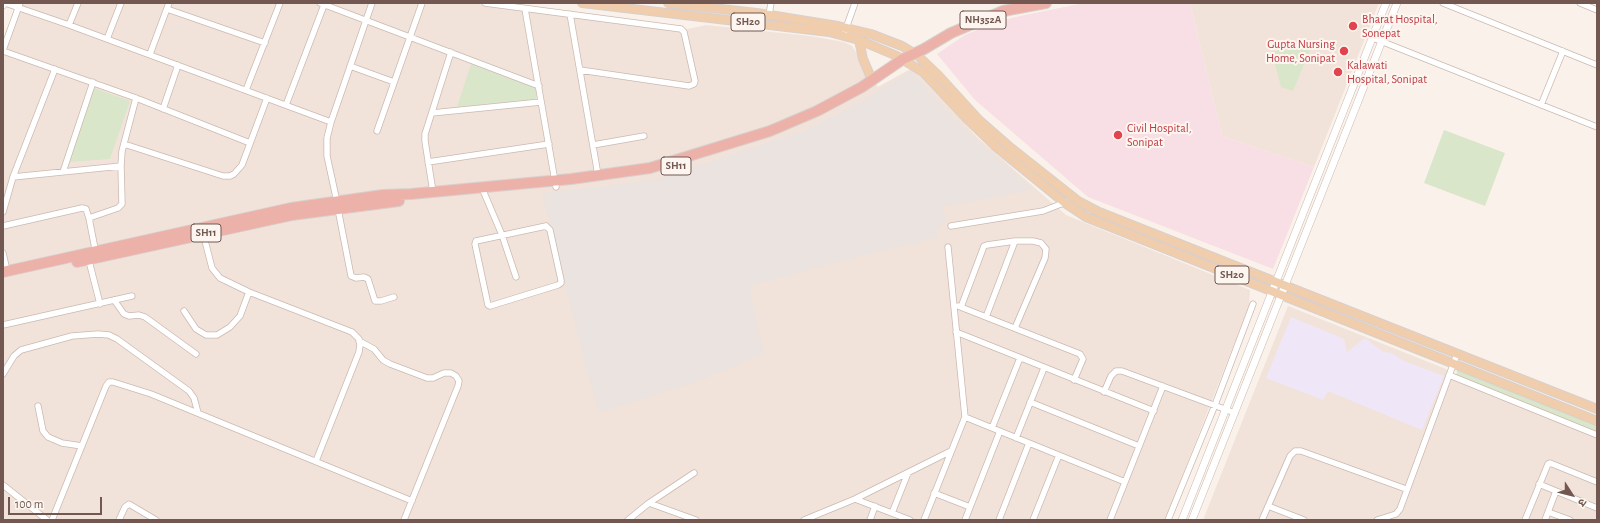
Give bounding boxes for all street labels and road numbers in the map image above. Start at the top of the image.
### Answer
road number: NH352A [960,11,1006,29]
road number: SH20 [731,13,765,31]
road number: SH11 [661,157,691,175]
road number: SH11 [191,224,221,242]
road number: SH20 [1215,266,1249,284]

